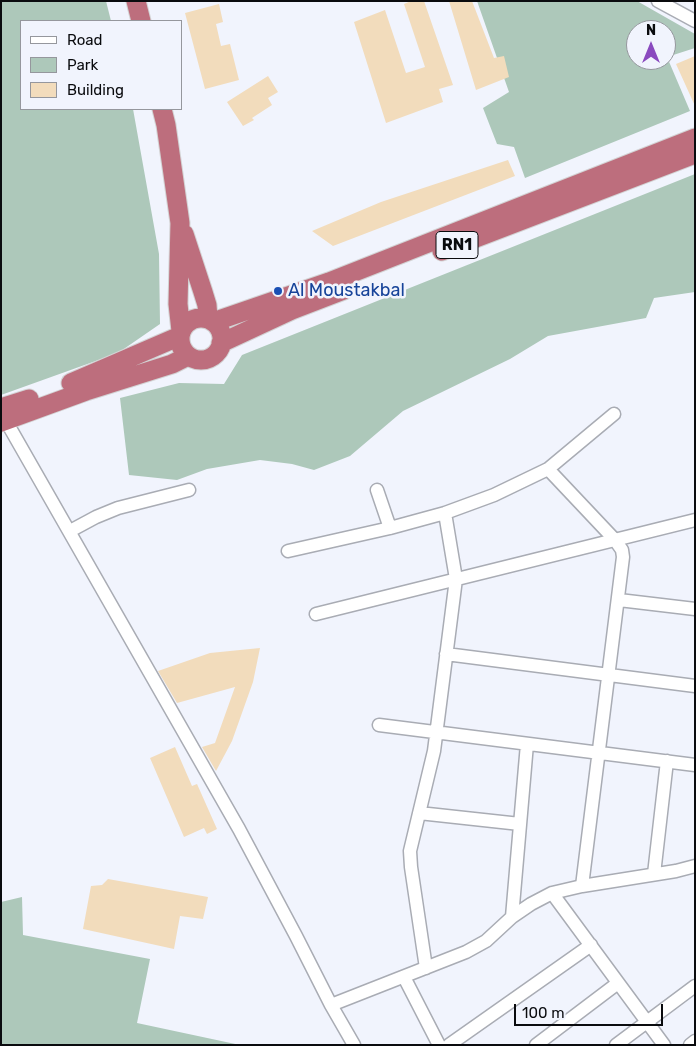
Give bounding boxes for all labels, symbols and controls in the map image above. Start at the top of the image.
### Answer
legend [20,20,182,110]
north arrow [626,20,676,70]
text: N [646,22,656,39]
text: Road [67,31,103,49]
text: Park [67,56,98,74]
text: Building [67,81,124,99]
road number: RN1 [436,232,478,258]
place label: Al Moustakbal [288,280,405,302]
marker: Al Moustakbal [272,285,284,297]
scale bar [516,994,665,1026]
text: 100 m [522,1004,564,1022]

